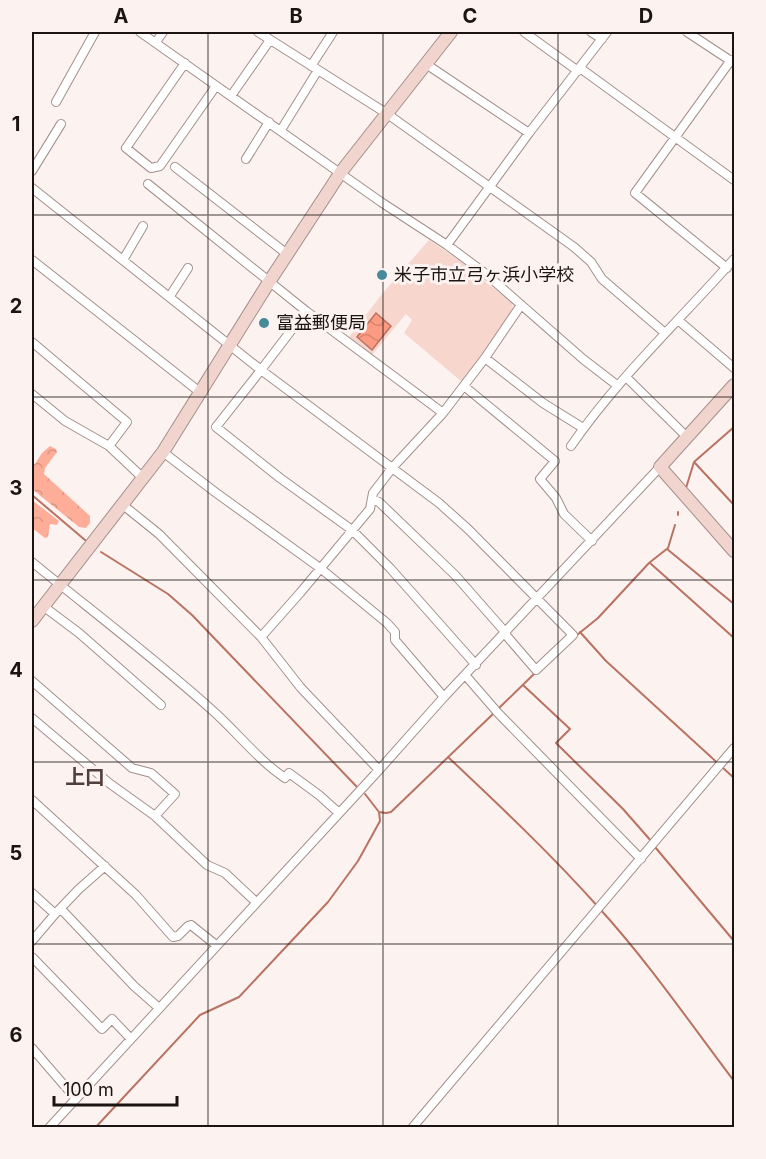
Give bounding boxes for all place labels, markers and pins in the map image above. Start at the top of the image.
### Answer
place label: 米子市立弓ヶ浜小学校 [394,264,574,285]
marker: 米子市立弓ヶ浜小学校 [375,268,389,282]
place label: 富益郵便局 [276,312,366,333]
marker: 富益郵便局 [257,316,271,330]

